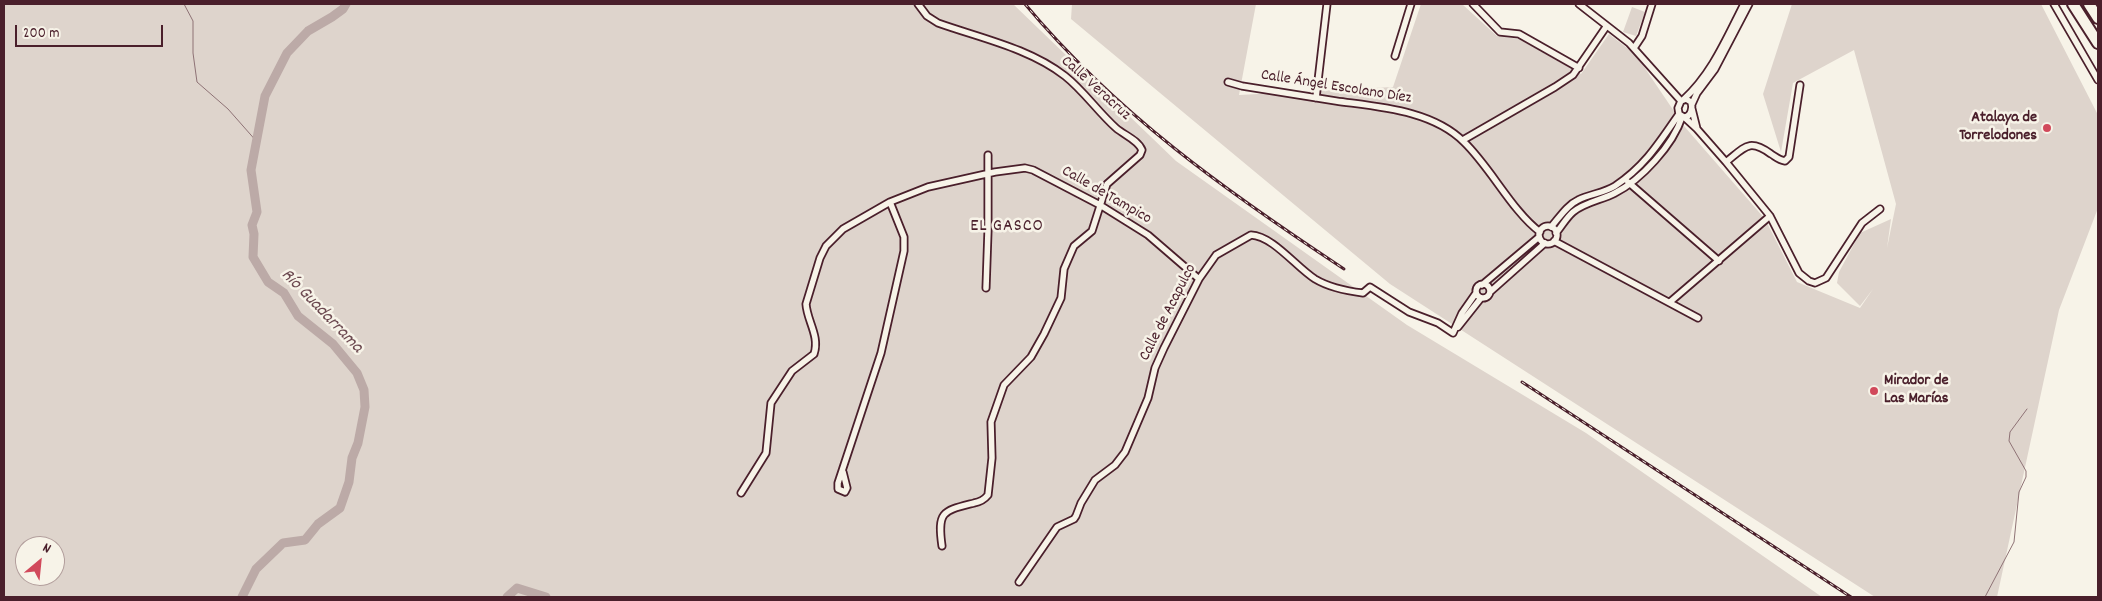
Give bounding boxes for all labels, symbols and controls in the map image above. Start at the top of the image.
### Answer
scale bar [18,15,165,47]
text: 200 m [23,23,60,45]
street label: Calle Veracruz [1056,53,1134,125]
street label: Calle Ángel Escolano Díez [1259,67,1413,109]
place label: Atalaya de Torrelodones [1959,109,2037,147]
marker: Atalaya de Torrelodones [2041,122,2053,134]
street label: Calle de Tampico [1058,163,1154,229]
district label: EL GASCO [969,217,1045,239]
street label: Calle de Acapulco [1136,261,1202,365]
water label: Río Guadarrama [275,265,367,359]
place label: Mirador de Las Marías [1884,372,1949,410]
marker: Mirador de Las Marías [1868,385,1880,397]
north arrow [15,536,65,586]
text: N [39,538,54,559]

